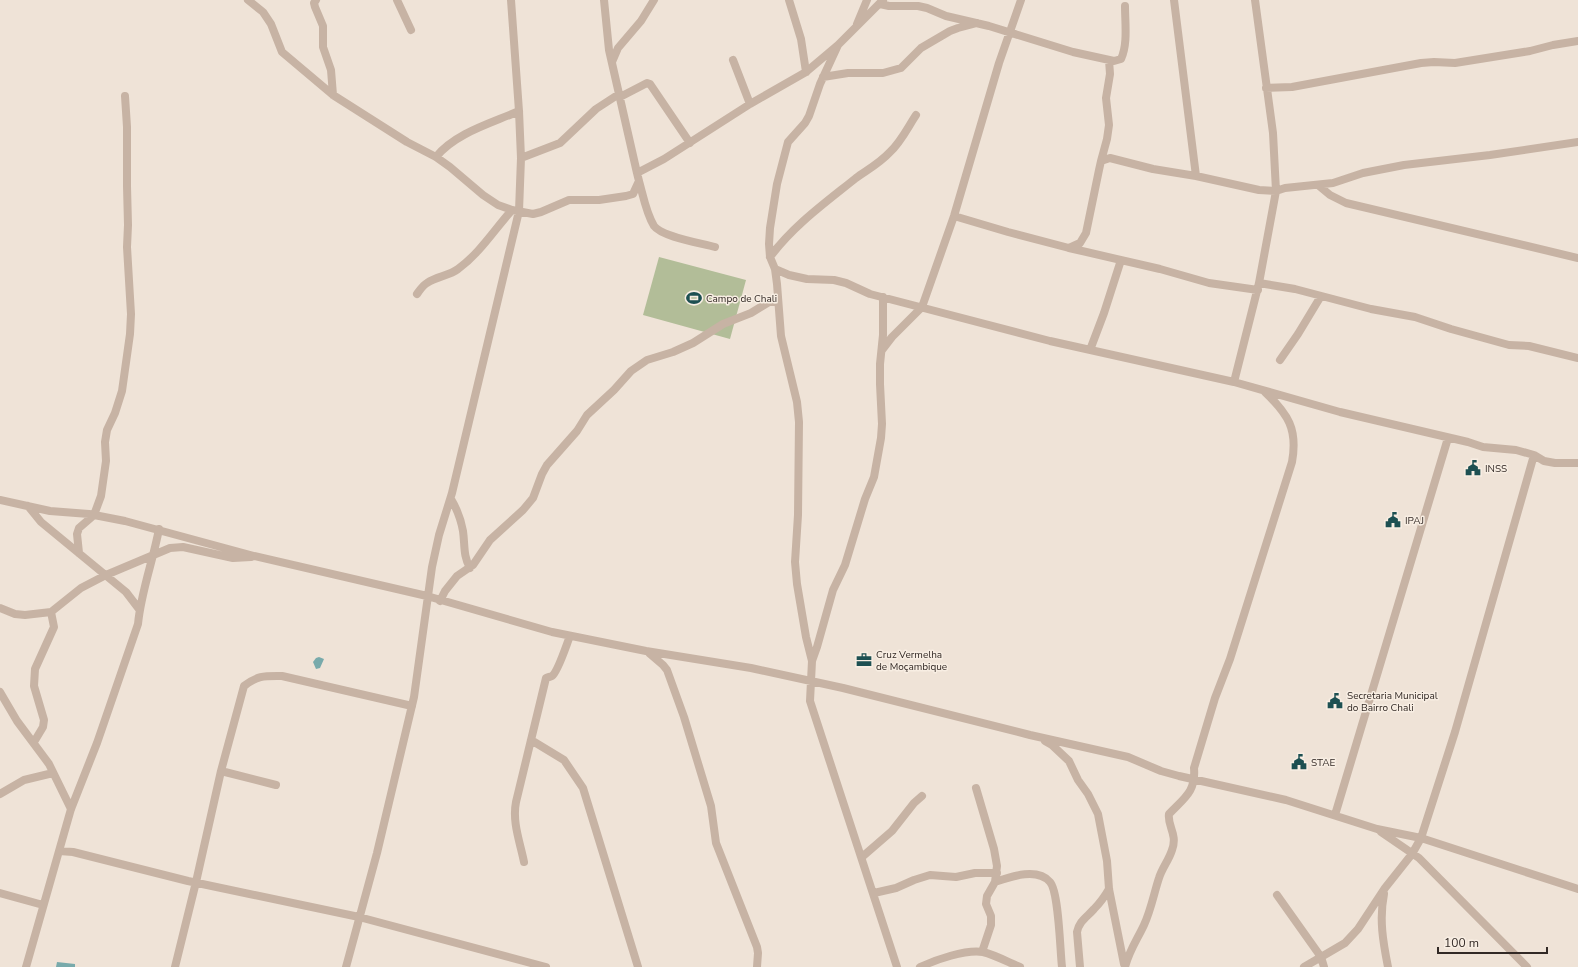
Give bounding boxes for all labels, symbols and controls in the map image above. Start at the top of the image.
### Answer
sports icon: Campo de Chali [685,289,703,307]
place label: Campo de Chali [706,292,777,306]
public building icon: INSS [1464,459,1482,477]
place label: INSS [1485,462,1507,476]
public building icon: IPAJ [1384,511,1402,529]
place label: IPAJ [1405,514,1424,528]
place label: Cruz Vermelha de Moçambique [876,648,947,674]
office icon: Cruz Vermelha de Moçambique [855,651,873,669]
place label: Secretaria Municipal do Bairro Chali [1347,689,1438,715]
public building icon: Secretaria Municipal do Bairro Chali [1326,692,1344,710]
public building icon: STAE [1290,753,1308,771]
place label: STAE [1311,756,1336,770]
scale bar [1438,929,1547,955]
text: 100 m [1444,935,1479,951]

